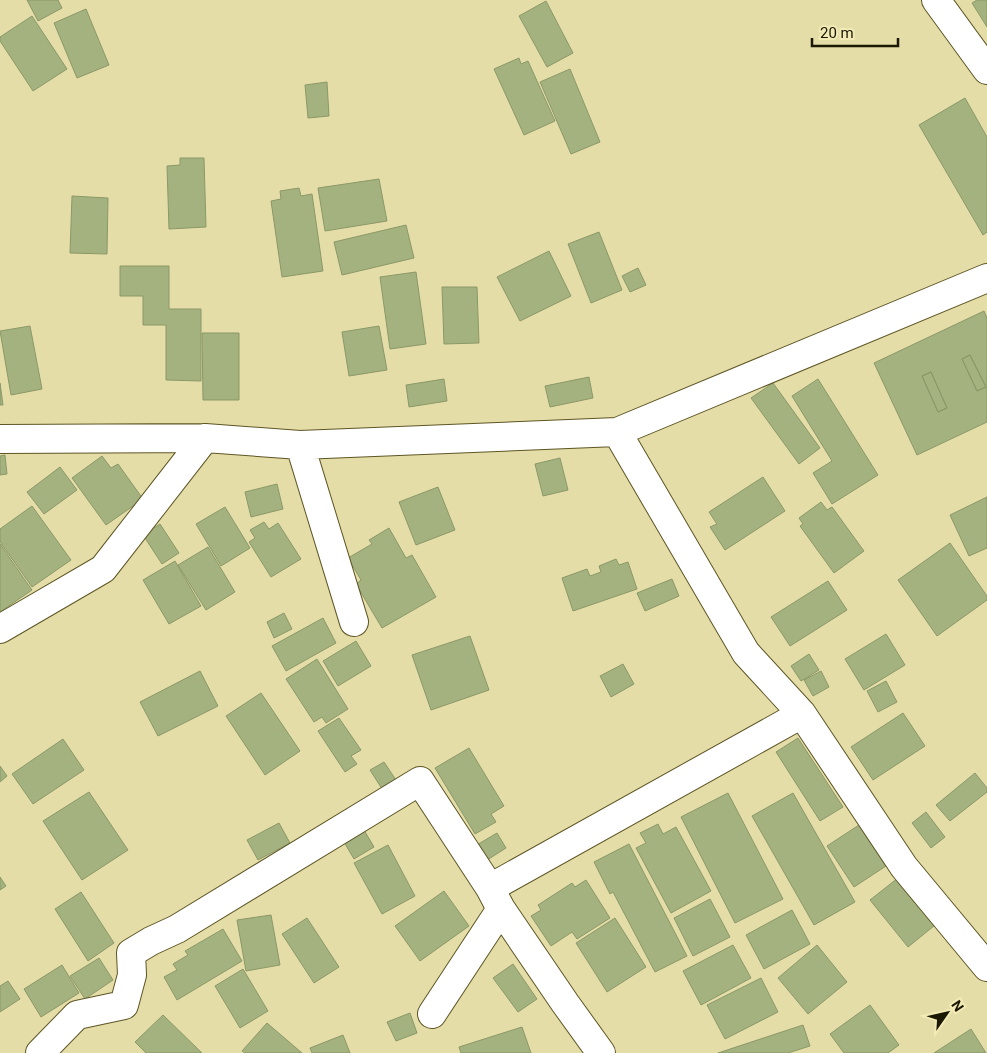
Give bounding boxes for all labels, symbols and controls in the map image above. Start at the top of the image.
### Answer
scale bar [812,15,898,47]
text: 20 m [820,24,854,42]
north arrow [922,988,972,1038]
text: N [948,997,967,1014]

